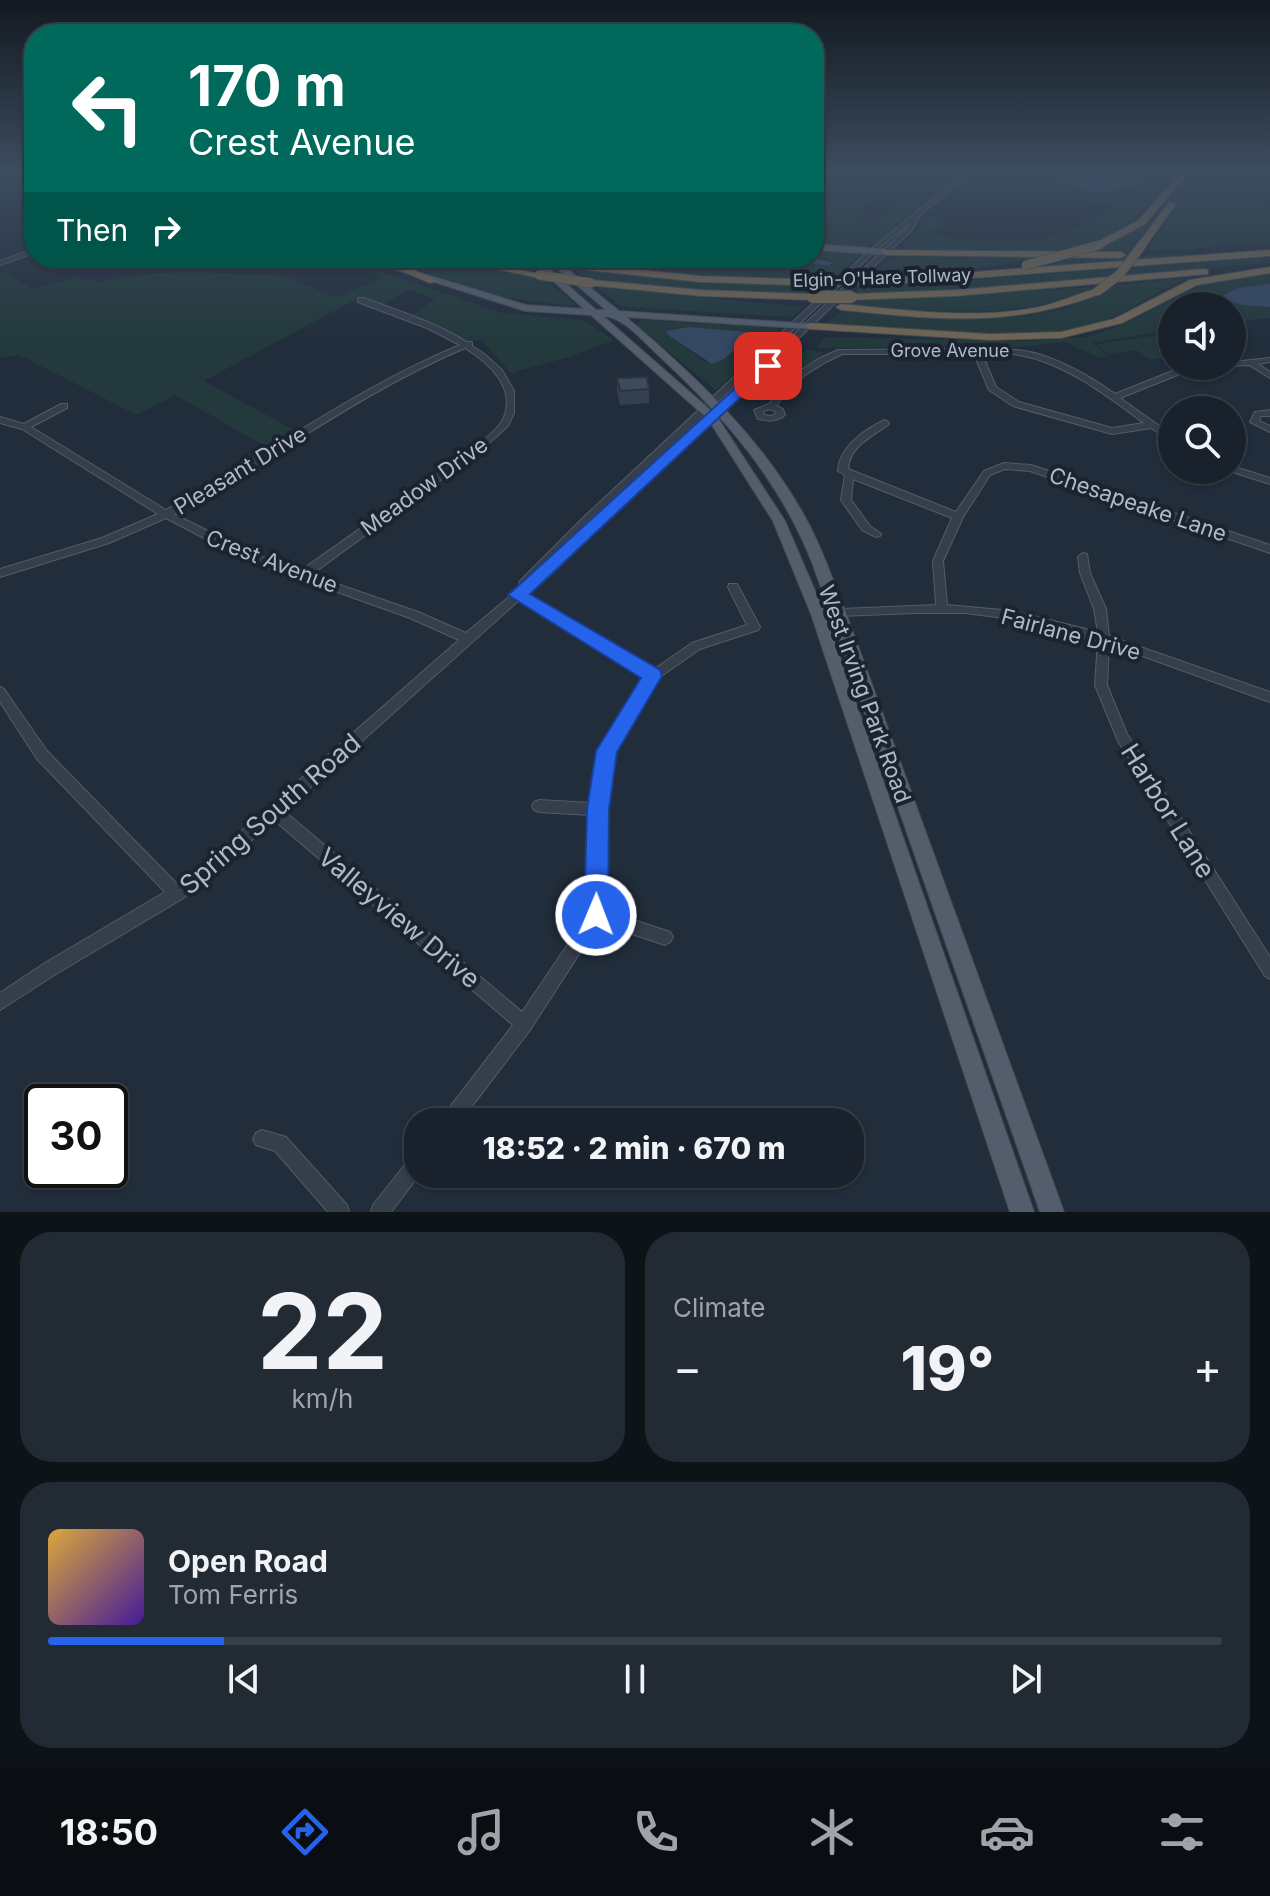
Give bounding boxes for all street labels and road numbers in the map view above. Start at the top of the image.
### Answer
street label: Elgin-O'Hare Tollway [792,264,972,291]
street label: Grove Avenue [891,340,1009,361]
street label: Pleasant Drive [169,420,311,520]
street label: Meadow Drive [356,431,492,541]
street label: Chesapeake Lane [1046,461,1230,547]
street label: Crest Avenue [202,524,342,598]
street label: West Irving Park Road [814,582,916,806]
street label: Fairlane Drive [999,603,1143,665]
street label: Spring South Road [173,727,366,901]
street label: Harbor Lane [1115,738,1222,884]
street label: Valleyview Drive [312,841,487,994]

